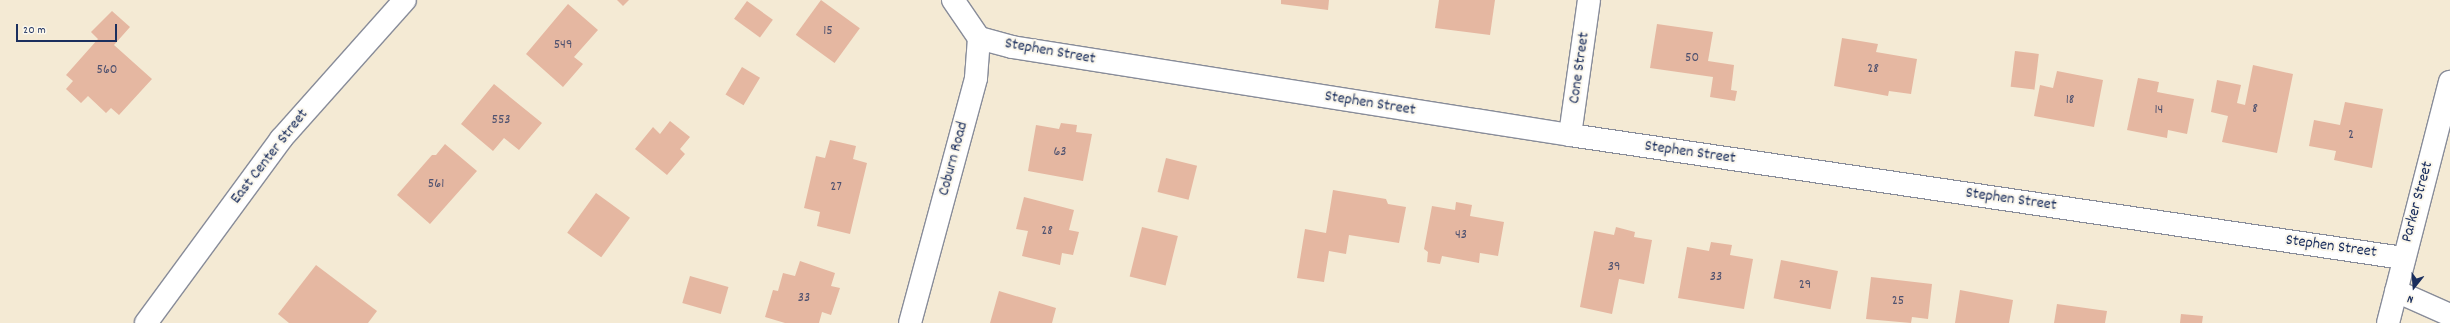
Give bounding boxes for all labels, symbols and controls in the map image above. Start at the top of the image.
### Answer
scale bar [18,16,119,42]
text: 20 m [23,22,46,39]
house number: 15 [823,23,833,39]
street label: Cone Street [1565,31,1595,105]
street label: Stephen Street [1003,35,1097,69]
house number: 549 [554,37,572,53]
house number: 50 [1685,50,1699,66]
house number: 28 [1867,61,1879,77]
house number: 560 [97,62,117,78]
street label: Stephen Street [1323,87,1417,121]
house number: 18 [2066,92,2074,108]
house number: 8 [2252,101,2258,117]
house number: 14 [2155,102,2163,118]
street label: East Center Street [227,106,313,208]
house number: 553 [491,112,511,128]
street label: Coburn Road [935,120,973,198]
house number: 2 [2348,127,2354,143]
street label: Stephen Street [1643,137,1737,169]
house number: 63 [1053,144,1067,160]
street label: Parker Street [2398,160,2438,244]
house number: 561 [428,176,444,192]
house number: 27 [830,179,842,195]
street label: Stephen Street [1964,184,2058,216]
house number: 28 [1041,223,1053,239]
house number: 43 [1455,227,1467,243]
street label: Stephen Street [2284,231,2378,263]
house number: 39 [1608,259,1620,275]
north arrow [2394,267,2434,307]
house number: 33 [1710,269,1722,285]
house number: 29 [1799,277,1811,293]
house number: 33 [798,290,810,306]
text: N [2406,290,2415,307]
house number: 25 [1892,293,1904,309]

